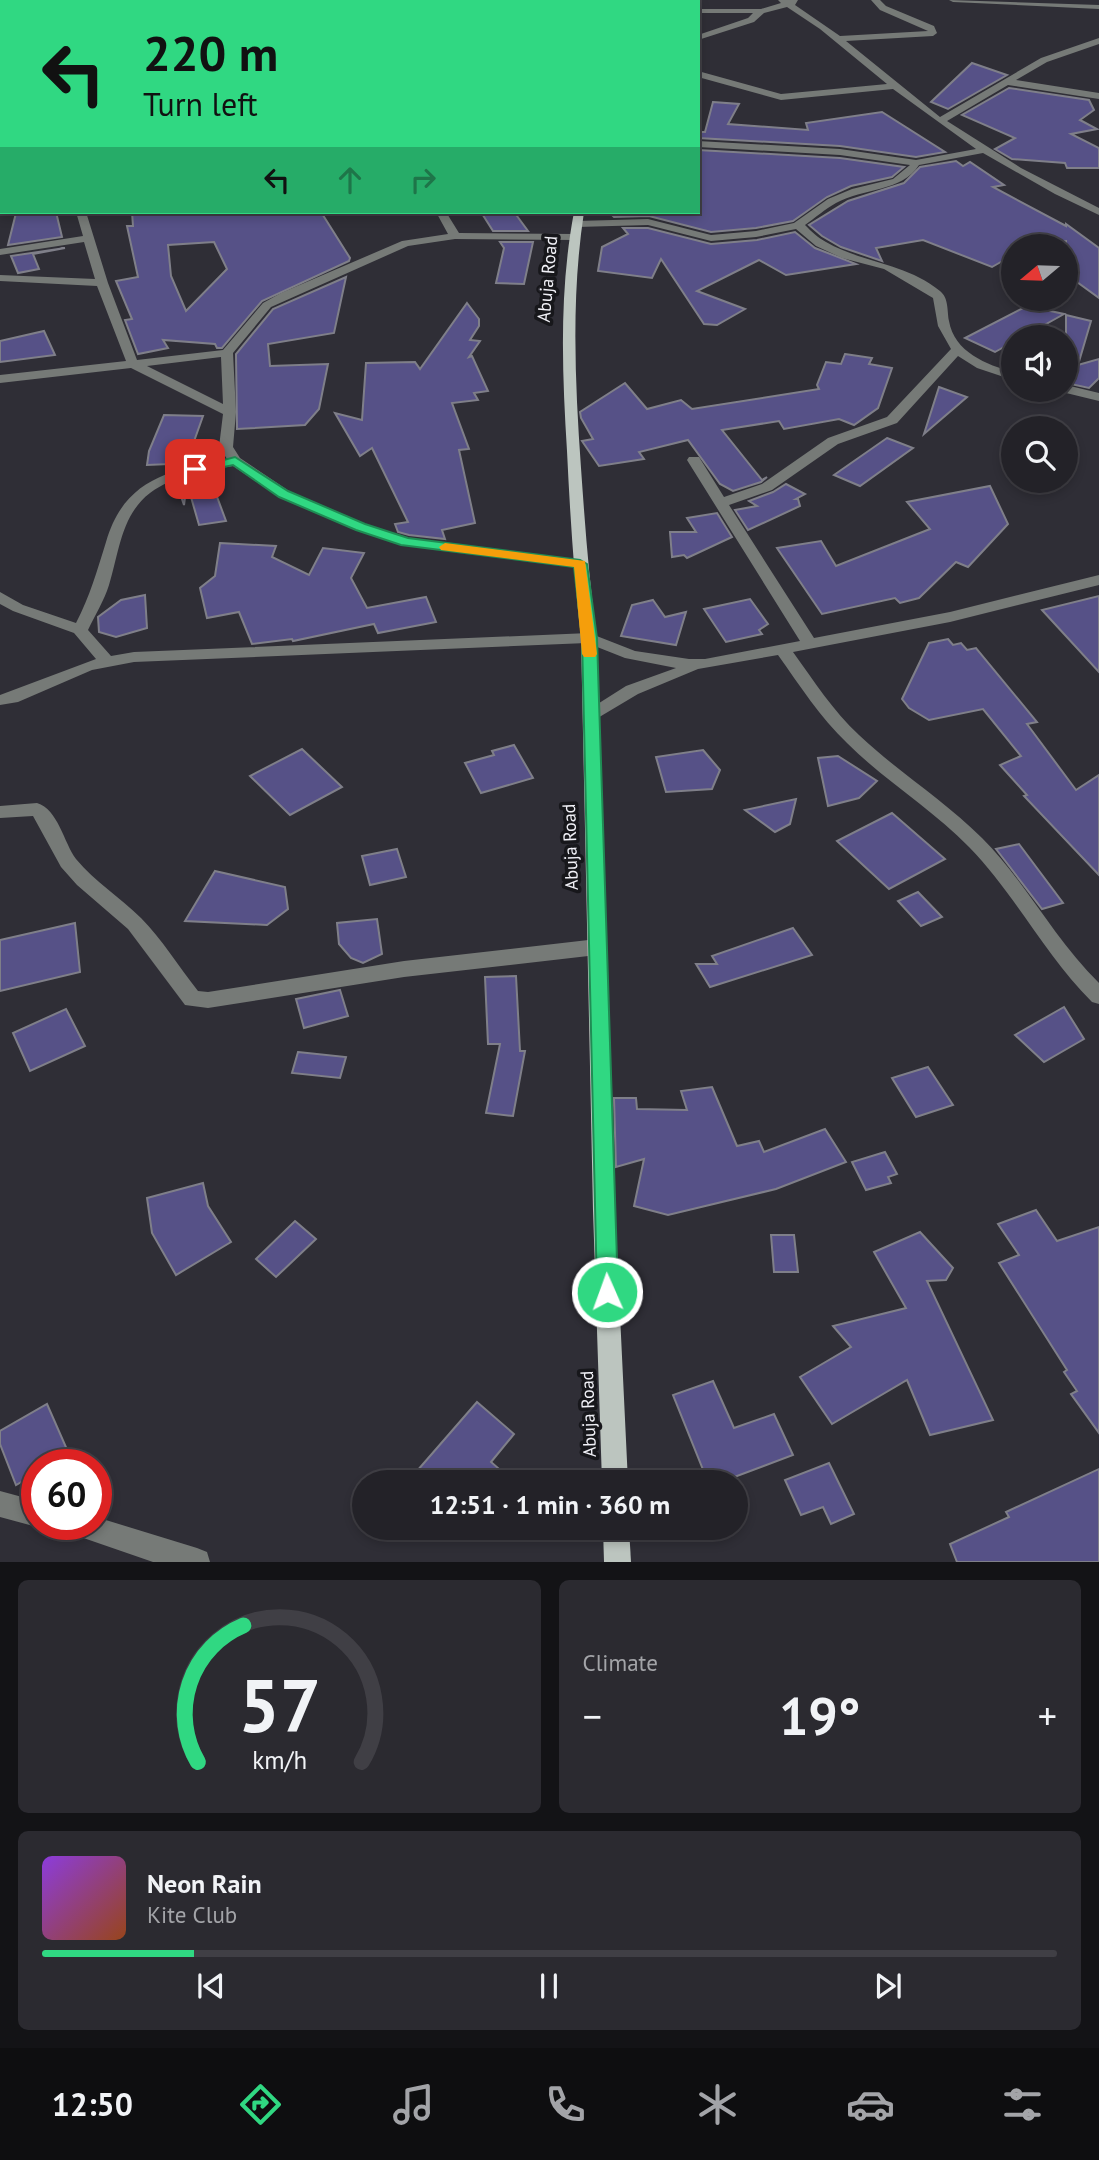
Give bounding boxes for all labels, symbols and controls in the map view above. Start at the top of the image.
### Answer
text: 220 m [143,21,278,85]
icon: left [28,28,119,119]
text: Turn left [143,83,258,125]
icon: left [258,161,296,199]
icon: ahead [331,161,369,199]
icon: right [404,161,442,199]
north arrow [1001,234,1078,312]
map controls [1001,234,1078,493]
street label: Abuja Road [532,235,562,323]
button: sound [1001,325,1078,402]
button: search [1001,416,1078,493]
pin [165,439,225,499]
icon: arrive [176,450,214,488]
street label: Abuja Road [557,803,583,891]
position arrow [570,1255,644,1329]
street label: Abuja Road [575,1370,601,1458]
speed limit sign: 60 [21,1449,112,1540]
text: 12:51 · 1 min · 360 m [430,1488,670,1521]
text: Climate [583,1648,658,1677]
text: 57 [238,1659,321,1753]
text: 19° [779,1682,861,1749]
text: − [583,1691,602,1740]
text: + [1038,1691,1057,1740]
text: km/h [252,1744,307,1776]
text: Neon Rain [147,1867,262,1900]
text: Kite Club [147,1900,237,1929]
icon: previous [192,1967,230,2005]
icon: pause [530,1967,568,2005]
icon: next [869,1967,907,2005]
icon: directions [236,2080,285,2129]
icon: music [389,2080,438,2129]
icon: phone [541,2080,590,2129]
icon: climate [693,2080,742,2129]
icon: car [846,2080,895,2129]
icon: filters [998,2080,1047,2129]
text: 12:50 [52,2083,133,2125]

